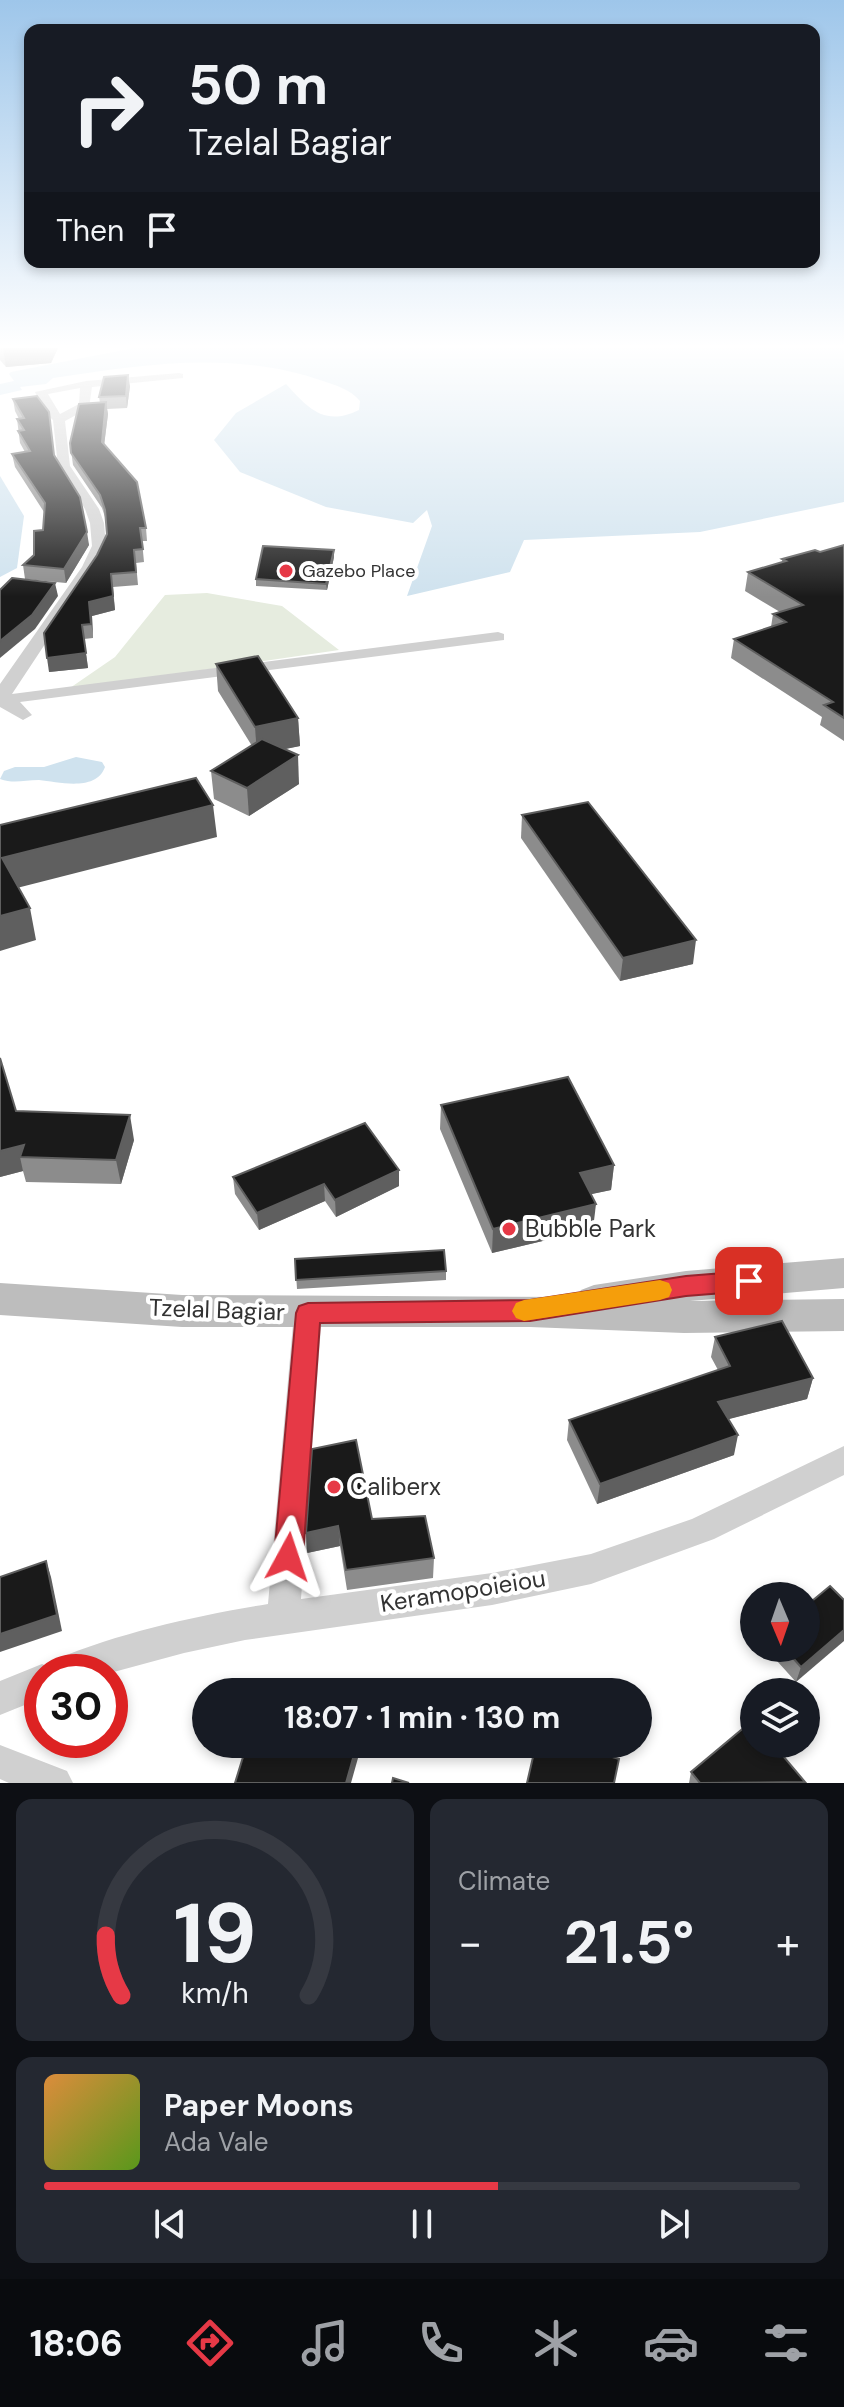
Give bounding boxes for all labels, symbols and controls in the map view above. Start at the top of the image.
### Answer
text: 50 m [188,48,328,121]
icon: right [56,56,160,160]
text: Tzelal Bagiar [188,119,392,166]
icon: arrive [140,208,184,252]
text: Then [56,211,124,250]
place label: Gazebo Place [302,559,415,583]
marker: Gazebo Place [277,562,295,580]
place label: Bubble Park [525,1213,656,1244]
marker: Bubble Park [500,1220,518,1238]
pin [715,1247,783,1315]
icon: arrive [727,1259,771,1303]
street label: Tzelal Bagiar [149,1292,286,1327]
place label: Caliberx [350,1471,441,1502]
marker: Caliberx [325,1478,343,1496]
position arrow [246,1515,330,1599]
street label: Keramopoieiou [378,1562,548,1619]
north arrow [740,1582,820,1662]
map controls [740,1582,820,1758]
speed limit sign: 30 [24,1654,128,1758]
button: layers [740,1678,820,1758]
text: 18:07 · 1 min · 130 m [284,1698,560,1737]
text: Climate [458,1864,550,1898]
text: 19 [173,1879,257,1988]
text: 21.5° [564,1903,694,1982]
text: − [458,1914,482,1972]
text: + [776,1914,800,1972]
text: km/h [181,1975,249,2012]
text: Paper Moons [164,2086,354,2125]
text: Ada Vale [164,2125,269,2159]
icon: previous [148,2202,192,2246]
icon: pause [400,2202,444,2246]
icon: next [652,2202,696,2246]
icon: directions [182,2315,238,2371]
icon: music [297,2315,353,2371]
icon: phone [413,2315,469,2371]
icon: climate [528,2315,584,2371]
icon: car [643,2315,699,2371]
icon: filters [758,2315,814,2371]
text: 18:06 [30,2320,123,2367]

